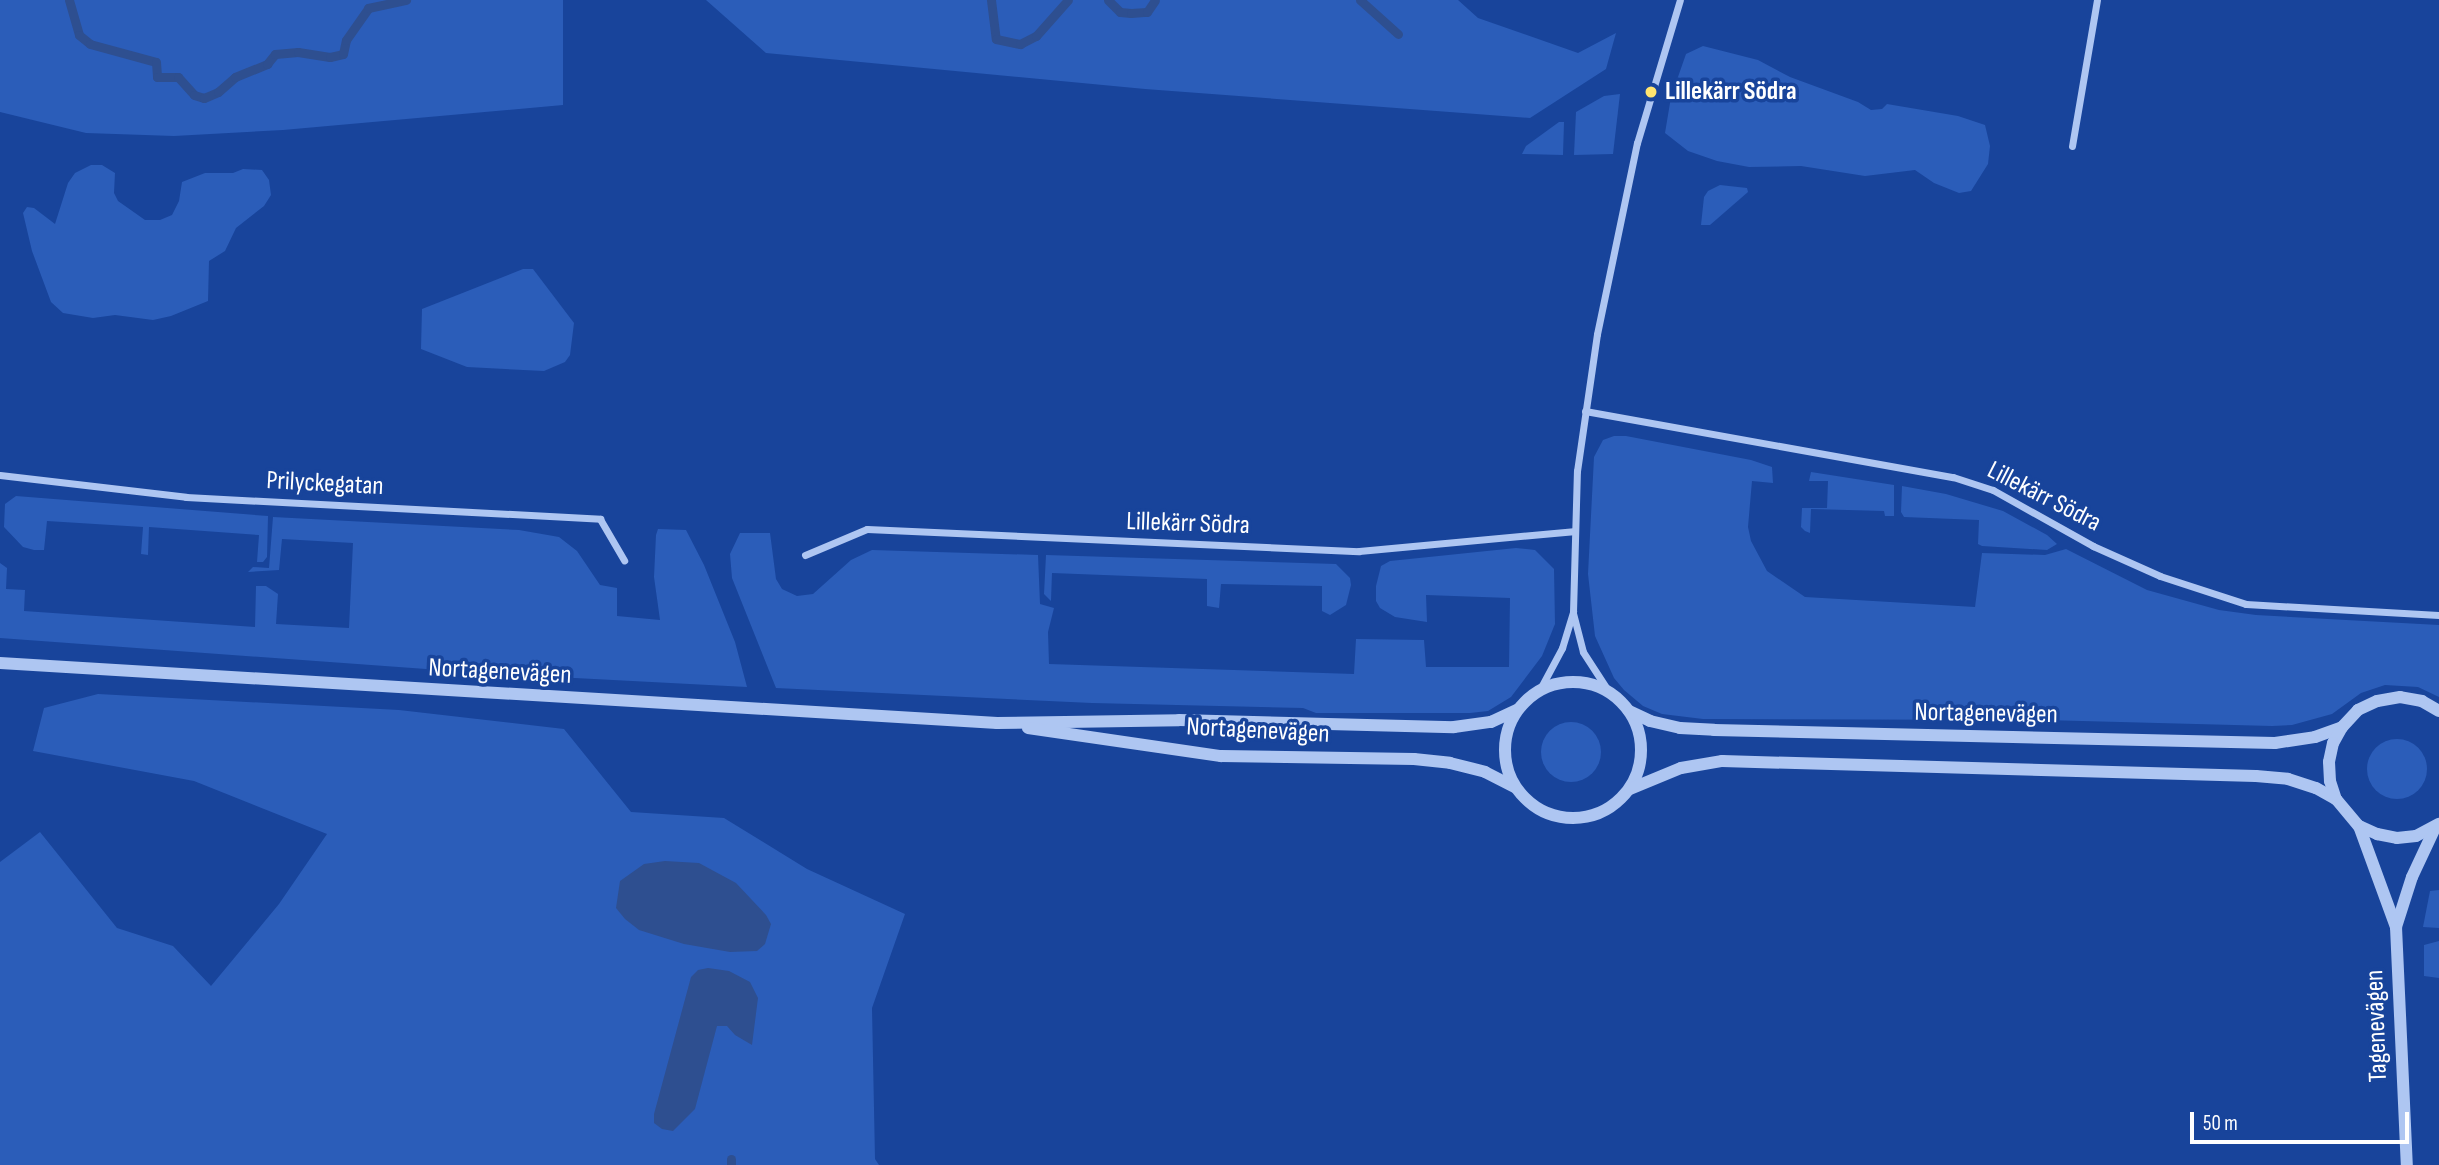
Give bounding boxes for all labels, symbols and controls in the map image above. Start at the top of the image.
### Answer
place label: Lillekärr Södra [1665,76,1797,108]
marker: Lillekärr Södra [1643,84,1659,100]
street label: Lillekärr Södra [1982,455,2106,539]
street label: Prilyckegatan [266,465,384,503]
street label: Lillekärr Södra [1126,506,1250,542]
street label: Nortagenevägen [428,653,572,691]
street label: Nortagenevägen [1914,697,2058,731]
street label: Nortagenevägen [1186,712,1330,750]
street label: Tagenevägen [2359,969,2395,1083]
scale bar [2194,1098,2413,1142]
text: 50 m [2203,1111,2238,1136]

